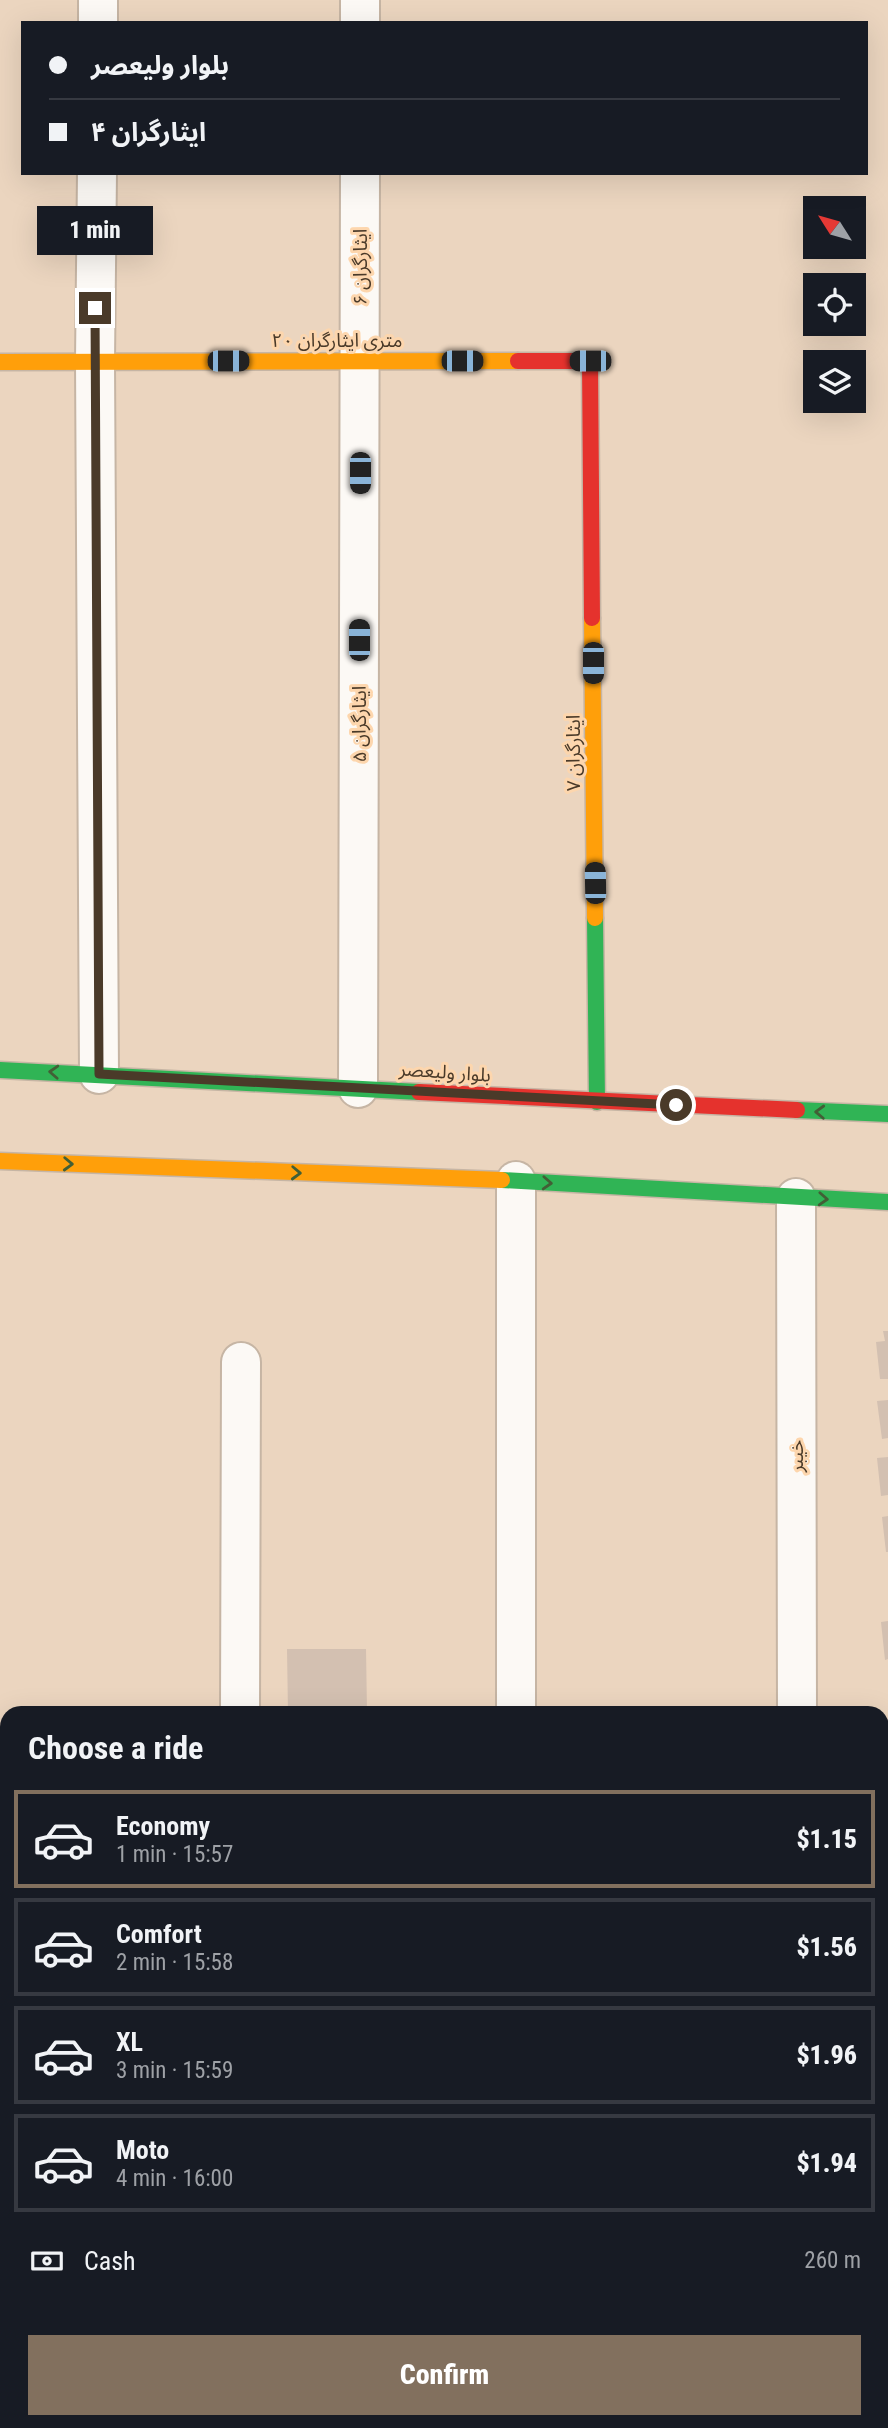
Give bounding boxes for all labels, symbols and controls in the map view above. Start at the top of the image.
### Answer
text: بلوار ولیعصر [91,50,229,80]
text: ایثارگران ۴ [91,117,206,147]
north arrow [803,196,866,259]
map controls [803,196,866,413]
callout: 1 min [37,206,153,256]
text: 1 min [69,217,121,244]
street label: ایثارگران ۶ [349,229,372,305]
button: locate [803,273,866,336]
route end [79,292,111,324]
street label: ۲۰ متری ایثارگران [272,329,402,352]
button: layers [803,350,866,413]
car [208,351,250,372]
car [442,351,484,372]
car [570,351,612,372]
car [350,452,371,494]
car [349,619,370,661]
car [583,642,604,684]
street label: ایثارگران ۵ [348,686,371,762]
street label: ایثارگران ۷ [562,715,585,791]
car [585,862,606,904]
street label: بلوار ولیعصر [398,1057,491,1087]
one-way arrow [49,1065,60,1080]
route start [660,1089,692,1121]
one-way arrow [814,1104,825,1119]
one-way arrow [63,1156,74,1171]
one-way arrow [290,1165,301,1180]
one-way arrow [542,1175,553,1190]
one-way arrow [818,1192,829,1207]
street label: خیبر [785,1440,808,1473]
text: Choose a ride [28,1729,203,1767]
icon: car [32,1808,95,1871]
text: Economy [116,1811,210,1841]
text: $1.15 [796,1824,857,1854]
text: 1 min · 15:57 [116,1841,233,1868]
icon: car [32,1916,95,1979]
text: Comfort [116,1919,202,1949]
text: $1.56 [796,1932,857,1962]
text: 2 min · 15:58 [116,1949,233,1976]
icon: car [32,2024,95,2087]
text: XL [116,2027,143,2057]
text: $1.96 [796,2040,857,2070]
text: 3 min · 15:59 [116,2057,233,2084]
icon: car [32,2132,95,2195]
text: Moto [116,2135,169,2165]
text: $1.94 [796,2148,857,2178]
text: 4 min · 16:00 [116,2165,233,2192]
icon: cash [28,2242,66,2280]
text: Cash [84,2246,136,2276]
text: 260 m [804,2247,861,2274]
button: Confirm [28,2335,861,2415]

